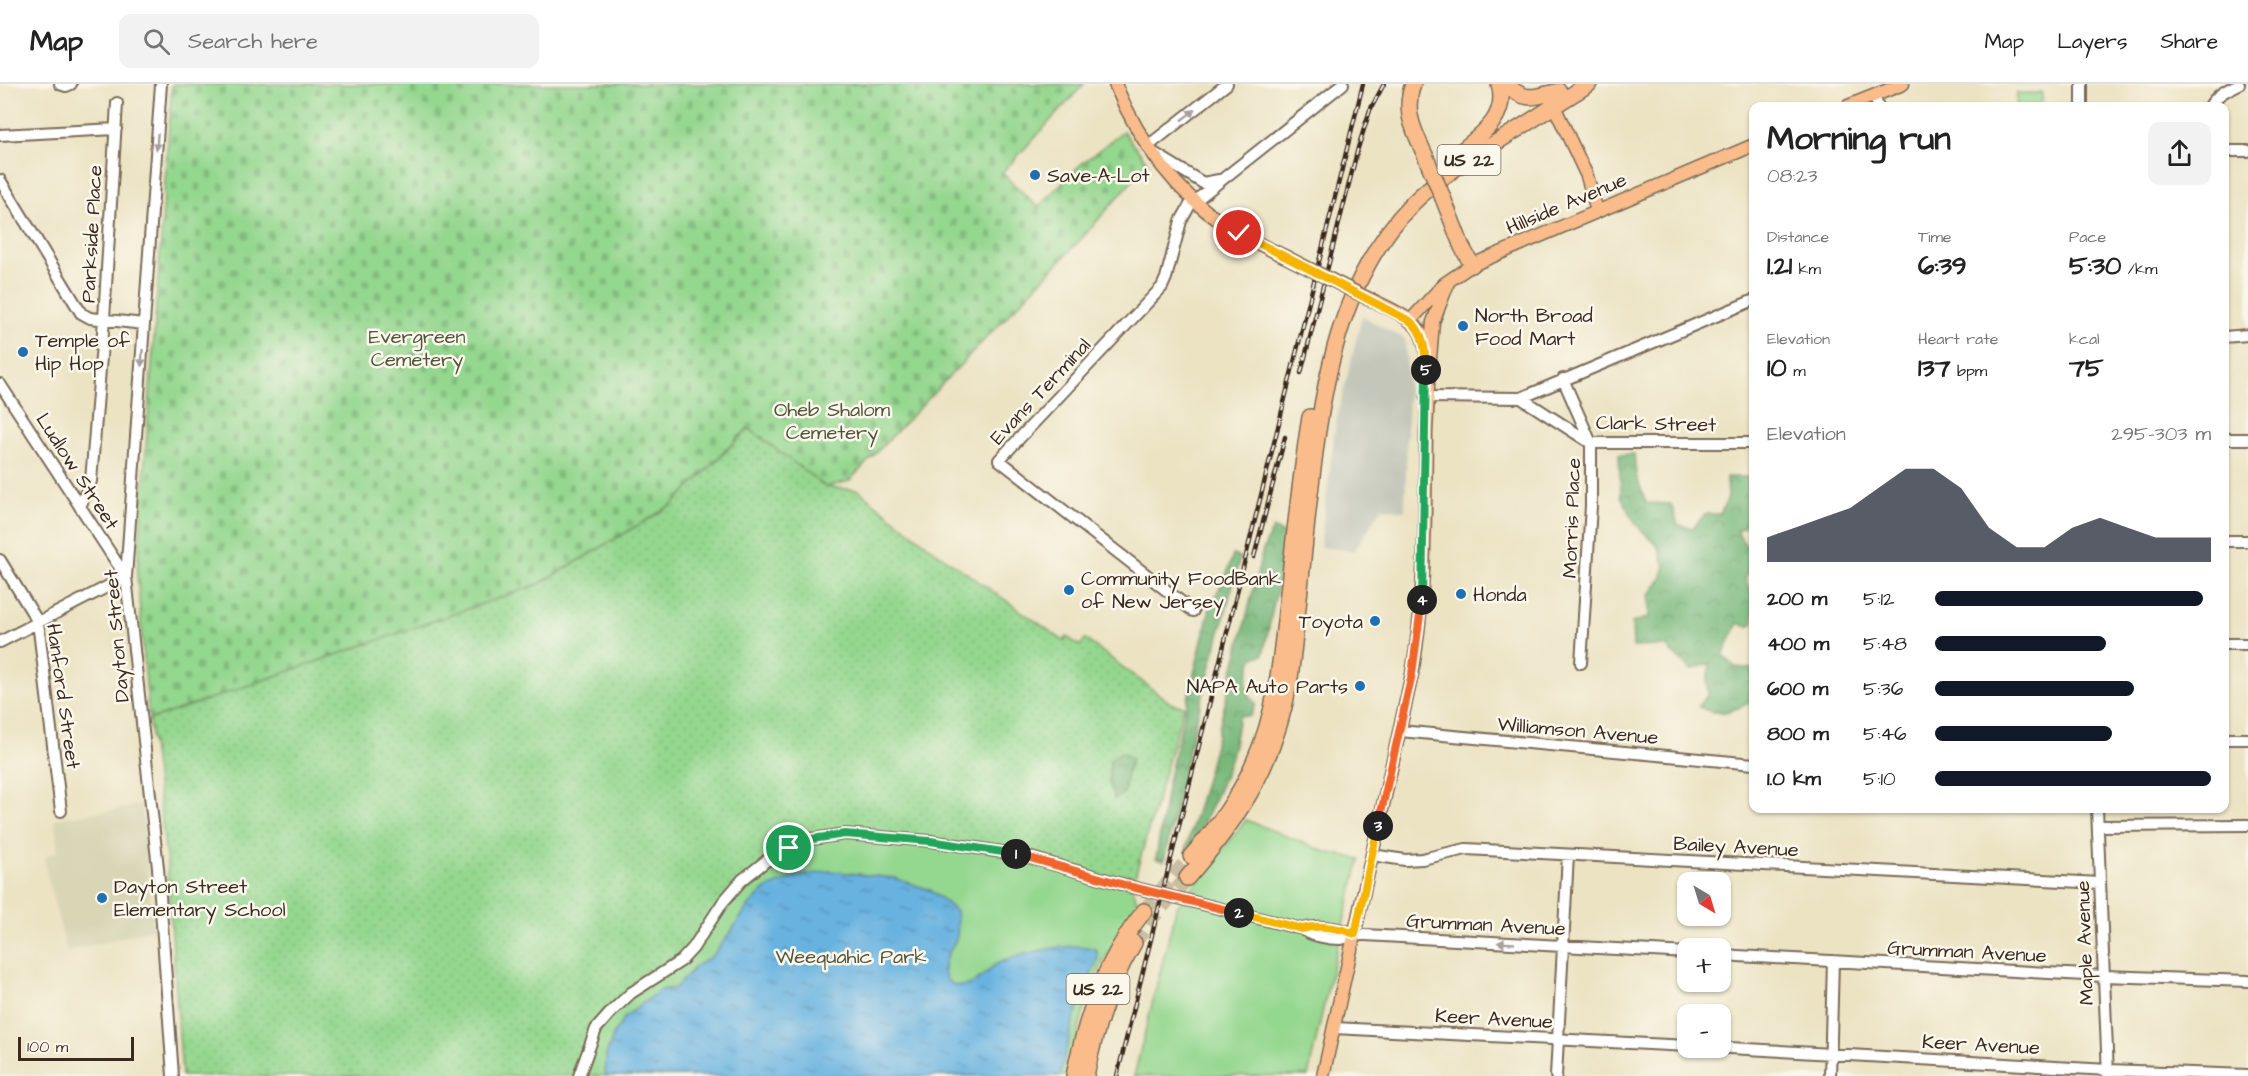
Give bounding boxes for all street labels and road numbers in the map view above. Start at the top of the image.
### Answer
road number: US 22 [1438,145,1500,175]
street label: Parkside Place [74,164,110,304]
street label: Hillside Avenue [1502,166,1631,242]
street label: Evans Terminal [984,332,1098,451]
street label: Ludlow Street [29,408,126,536]
street label: Clark Street [1595,409,1716,439]
street label: Morris Place [1556,457,1588,579]
street label: Dayton Street [97,568,138,703]
street label: Hanford Street [39,622,87,771]
street label: Williamson Avenue [1496,710,1660,752]
street label: Bailey Avenue [1673,830,1799,865]
street label: Maple Avenue [2069,880,2101,1006]
street label: Grumman Avenue [1406,907,1566,943]
street label: Grumman Avenue [1887,934,2047,970]
road number: US 22 [1066,974,1130,1004]
street label: Keer Avenue [1434,1002,1554,1036]
street label: Keer Avenue [1921,1028,2041,1062]

